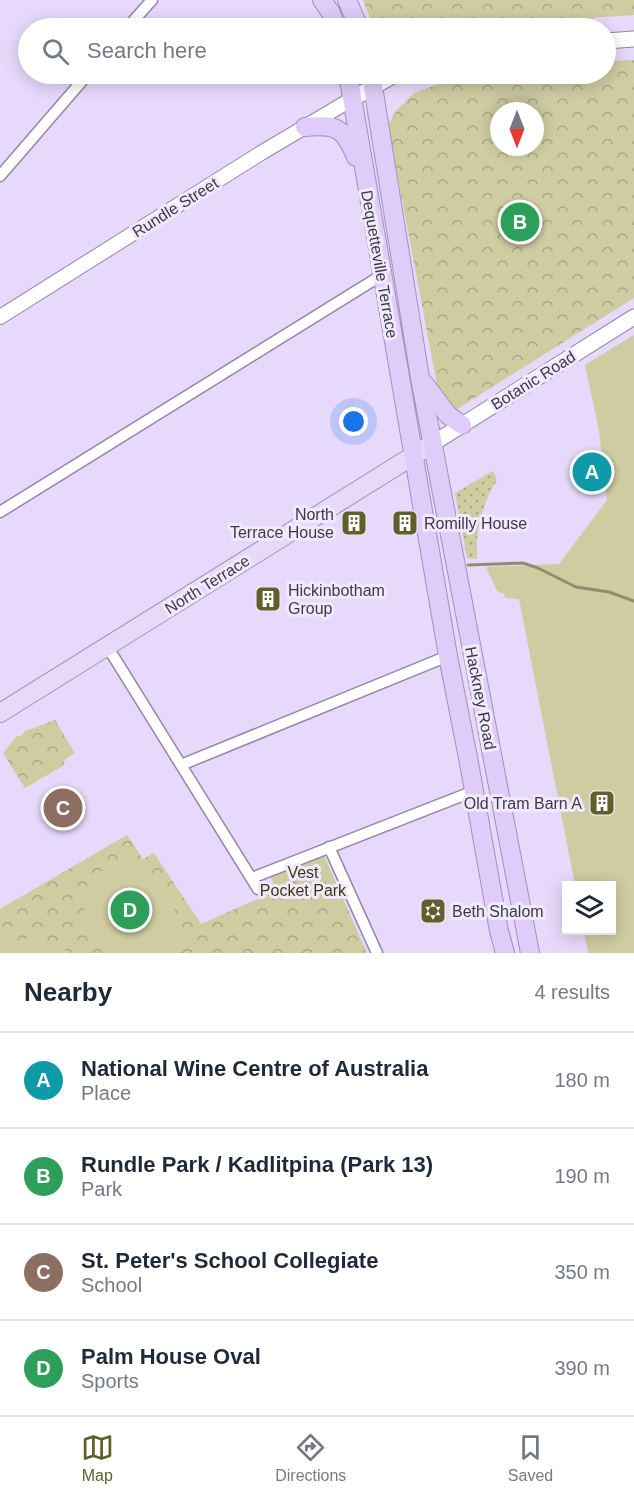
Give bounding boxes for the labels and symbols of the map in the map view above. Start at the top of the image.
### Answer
north arrow [490,102,544,156]
street label: Rundle Street [129,174,222,241]
street label: Dequetteville Terrace [358,189,401,340]
pin: B [500,200,540,244]
street label: Botanic Road [488,348,579,413]
your location [339,407,368,436]
pin: A [572,450,612,494]
place label: North Terrace House [230,506,334,541]
building icon: North Terrace House [339,508,369,538]
building icon: Romilly House [390,508,420,538]
place label: Romilly House [424,515,527,532]
street label: North Terrace [162,552,253,617]
place label: Hickinbotham Group [288,582,385,617]
building icon: Hickinbotham Group [253,584,283,614]
street label: Hackney Road [462,645,499,751]
pin: C [44,786,82,830]
building icon: Old Tram Barn A [587,788,617,818]
place label: Old Tram Barn A [464,795,582,812]
park label: Vest Pocket Park [260,864,347,899]
pin: D [110,888,150,932]
synagogue icon: Beth Shalom [418,896,448,926]
place label: Beth Shalom [452,903,544,920]

